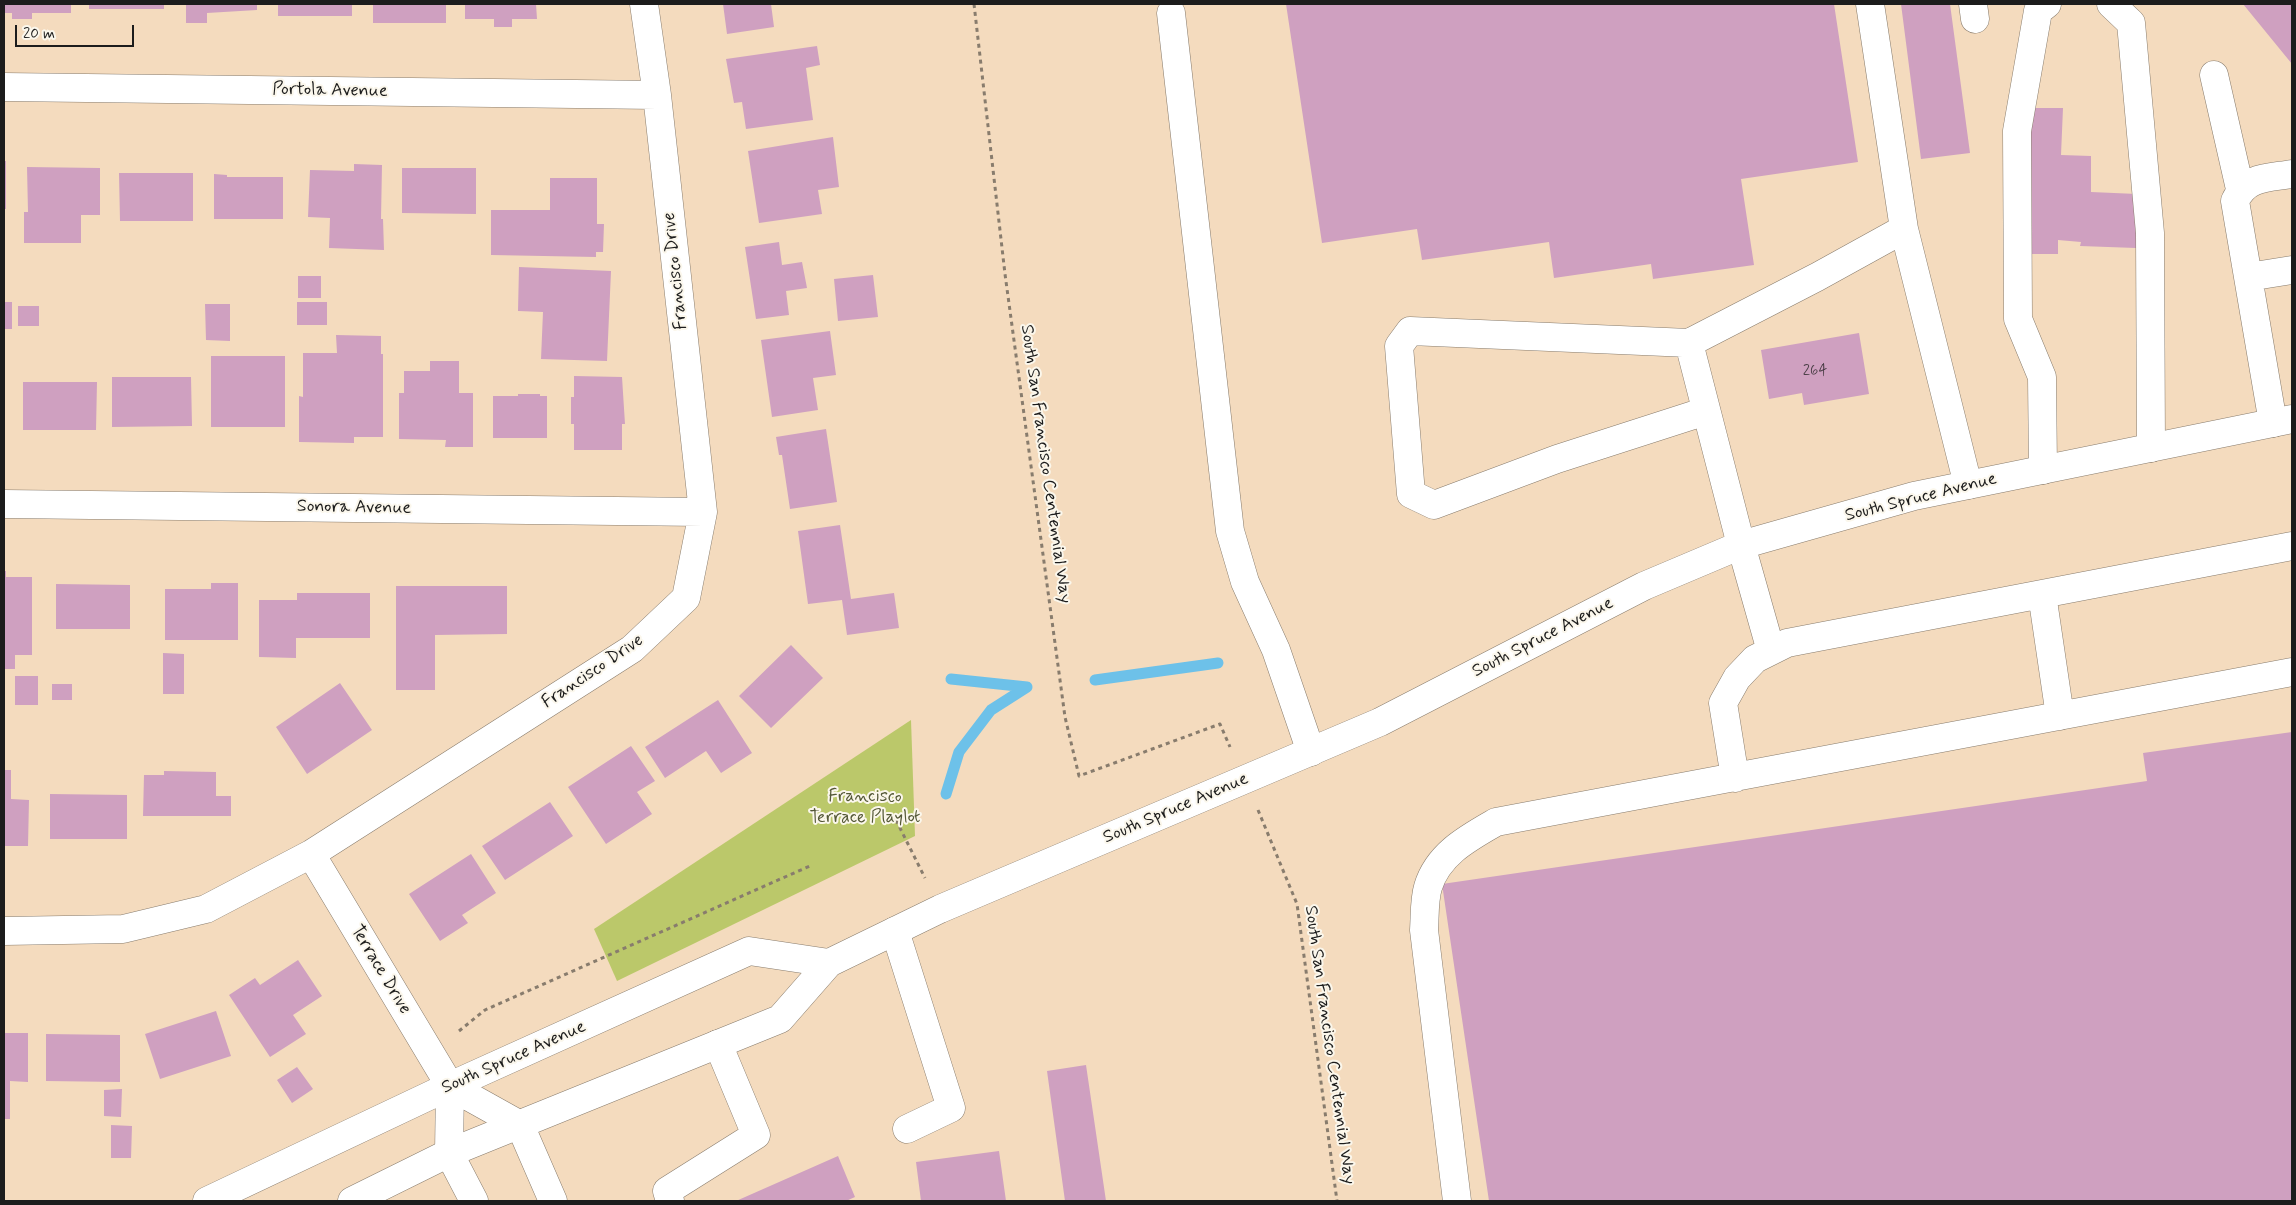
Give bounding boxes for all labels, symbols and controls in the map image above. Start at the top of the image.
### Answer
scale bar [18,15,136,47]
text: 20 m [23,24,55,44]
street label: Portola Avenue [272,79,388,103]
street label: Francisco Drive [659,211,693,331]
street label: South San Francisco Centennial Way [1015,323,1075,605]
house number: 264 [1803,363,1827,381]
street label: South Spruce Avenue [1843,469,1999,527]
street label: Sonora Avenue [297,496,411,520]
street label: South Spruce Avenue [1469,593,1617,683]
street label: Francisco Drive [538,630,648,714]
street label: South Spruce Avenue [1100,769,1252,849]
park label: Francisco Terrace Playlot [810,786,920,829]
street label: South San Francisco Centennial Way [1299,904,1359,1186]
street label: Terrace Drive [345,921,415,1019]
street label: South Spruce Avenue [439,1016,589,1100]

